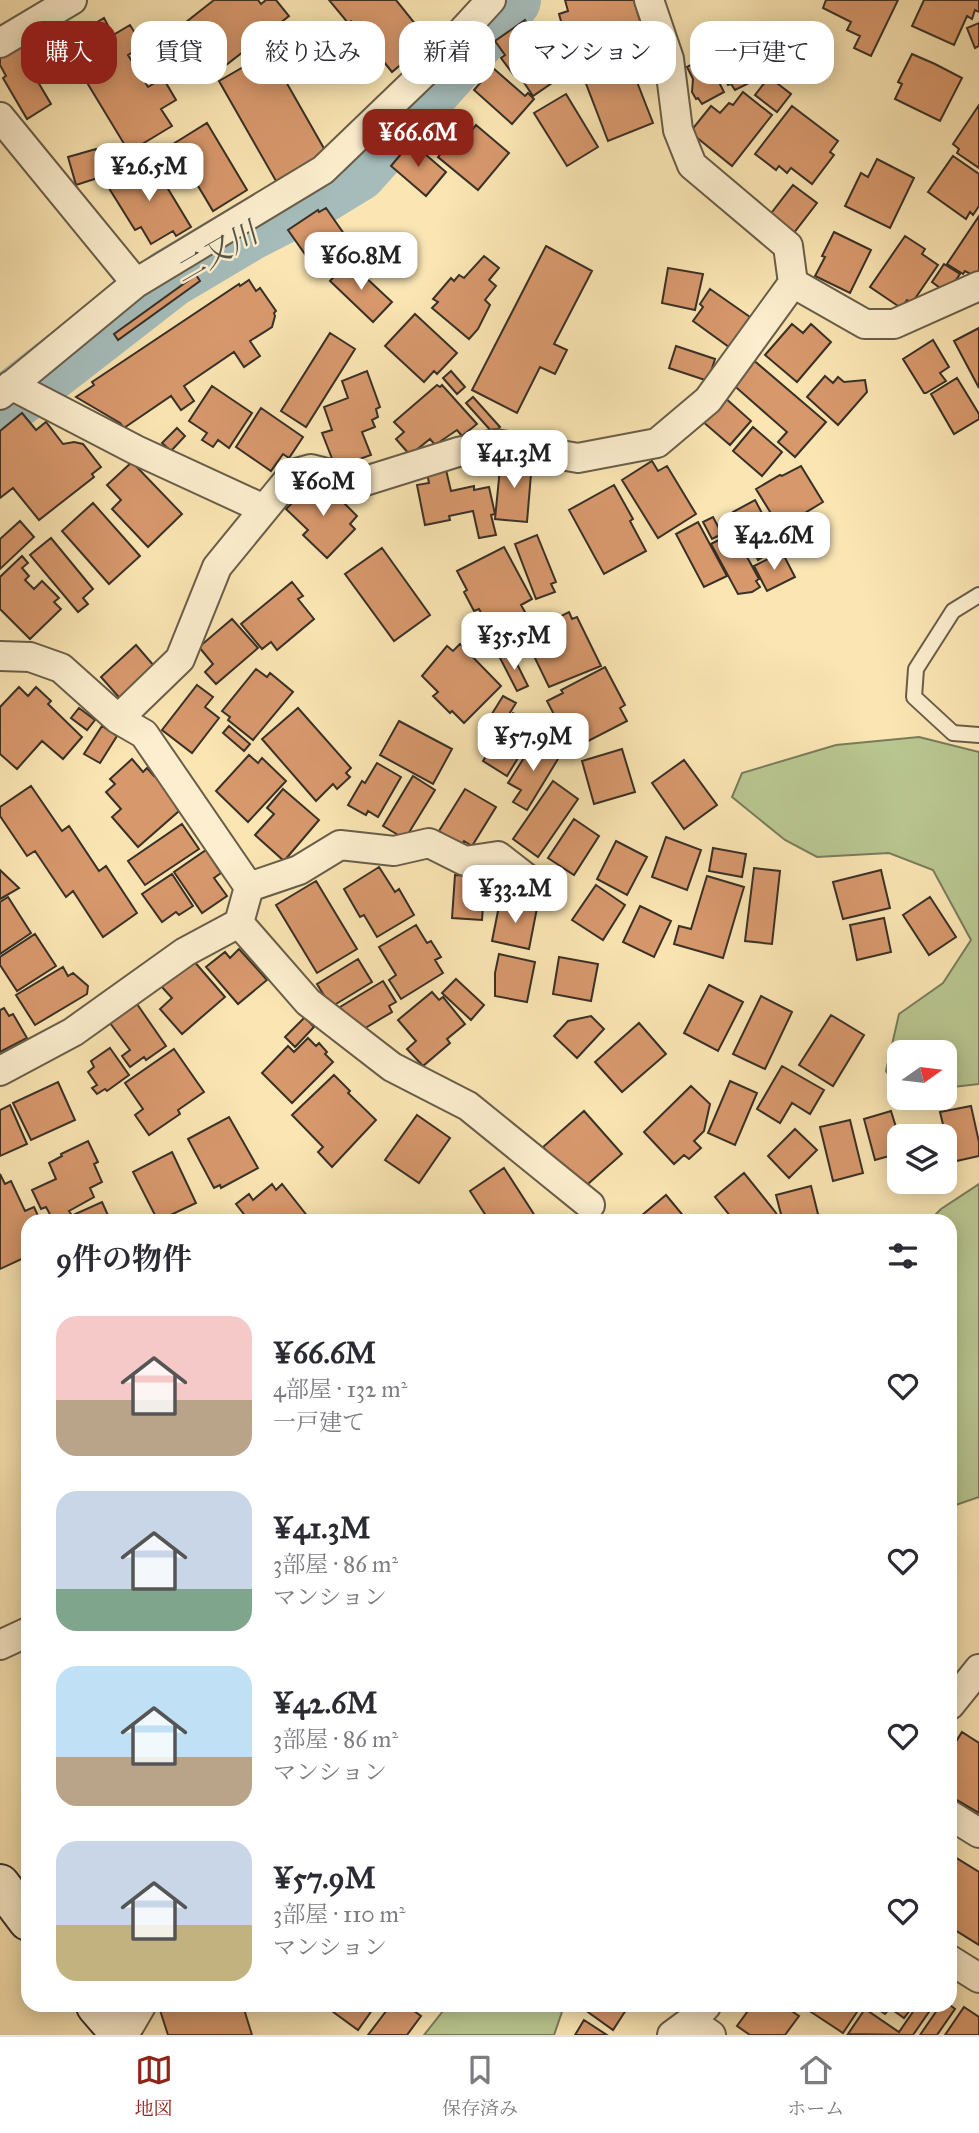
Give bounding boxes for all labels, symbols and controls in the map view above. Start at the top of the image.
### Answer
chip: 購入 [21,21,117,84]
chip: 賃貸 [131,21,227,84]
chip: 絞り込み [241,21,385,84]
chip: 新着 [399,21,495,84]
chip: マンション [509,21,676,84]
chip: 一戸建て [690,21,834,84]
pin: ¥66.6M [361,110,475,169]
text: ¥66.6M [379,118,457,146]
pin: ¥26.5M [92,144,206,203]
text: ¥26.5M [110,152,188,180]
water label: 二又川 [168,213,267,291]
pin: ¥60.8M [304,232,418,292]
text: ¥60.8M [320,241,402,269]
pin: ¥41.3M [457,430,571,490]
text: ¥41.3M [477,439,551,467]
pin: ¥60M [282,458,364,518]
text: ¥60M [291,467,355,495]
pin: ¥42.6M [717,512,831,572]
text: ¥42.6M [734,521,814,549]
pin: ¥35.5M [457,612,571,672]
text: ¥35.5M [477,621,551,649]
pin: ¥57.9M [476,714,590,773]
text: ¥57.9M [494,722,572,750]
pin: ¥33.2M [458,866,572,925]
text: ¥33.2M [478,874,552,902]
north arrow [887,1040,957,1110]
map controls [887,1040,957,1194]
button: layers [887,1124,957,1194]
icon: filters [884,1237,922,1275]
text: 9件の物件 [56,1241,192,1277]
text: ¥66.6M [273,1335,376,1371]
icon: home [112,1344,196,1428]
icon: heart [884,1367,922,1405]
text: 4部屋 · 132 m² [273,1375,407,1403]
text: 一戸建て [273,1408,365,1436]
text: ¥41.3M [273,1510,370,1546]
icon: home [112,1519,196,1603]
icon: heart [884,1542,922,1580]
text: 3部屋 · 86 m² [273,1550,398,1578]
text: マンション [273,1583,387,1611]
text: ¥42.6M [273,1685,377,1721]
icon: home [112,1694,196,1778]
icon: heart [884,1717,922,1755]
text: 3部屋 · 86 m² [273,1725,398,1753]
text: マンション [273,1758,387,1786]
text: ¥57.9M [273,1860,376,1896]
icon: home [112,1869,196,1953]
icon: heart [884,1892,922,1930]
text: 3部屋 · 110 m² [273,1900,406,1928]
text: マンション [273,1933,387,1961]
tab: 地図 [135,2051,173,2120]
tab: 保存済み [442,2051,518,2120]
tab: ホーム [787,2051,844,2120]

